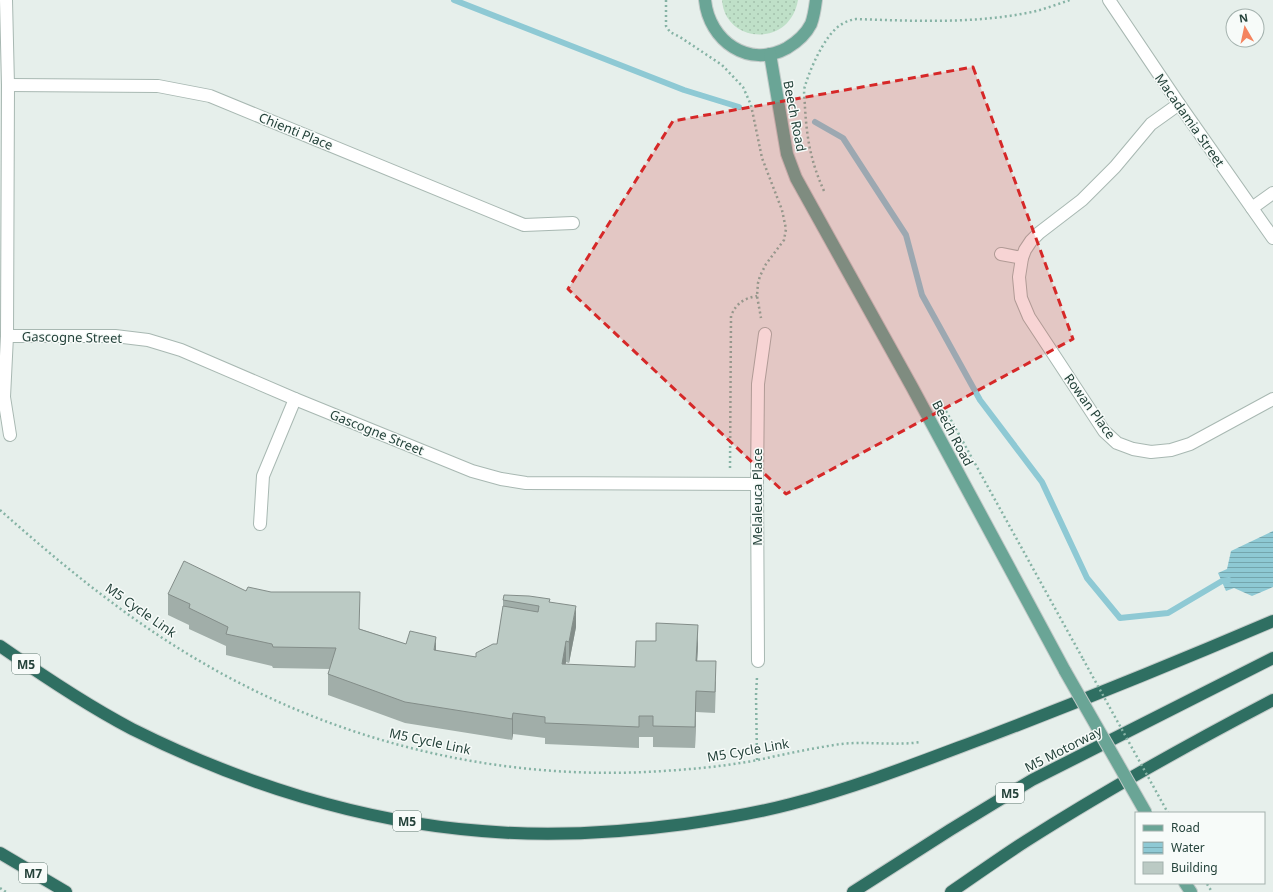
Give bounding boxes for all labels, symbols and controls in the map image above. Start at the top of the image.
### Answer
north arrow [1225,8,1265,48]
text: N [1238,10,1249,26]
street label: Macadamia Street [1151,70,1229,171]
street label: Beech Road [779,79,811,153]
street label: Chienti Place [256,108,336,154]
street label: Gascogne Street [22,327,123,347]
street label: Rowan Place [1060,370,1120,442]
street label: Beech Road [928,397,978,469]
street label: Gascogne Street [327,405,427,459]
street label: Melaleuca Place [748,448,766,546]
street label: M5 Cycle Link [102,579,180,641]
road number: M5 [12,654,40,674]
street label: M5 Motorway [1021,722,1105,776]
street label: M5 Cycle Link [388,724,472,758]
street label: M5 Cycle Link [706,734,790,766]
road number: M5 [996,783,1024,803]
road number: M5 [393,811,421,831]
legend [1135,812,1265,884]
text: Road [1171,819,1200,836]
text: Water [1171,839,1205,856]
text: Building [1171,859,1218,876]
road number: M7 [19,863,47,883]

